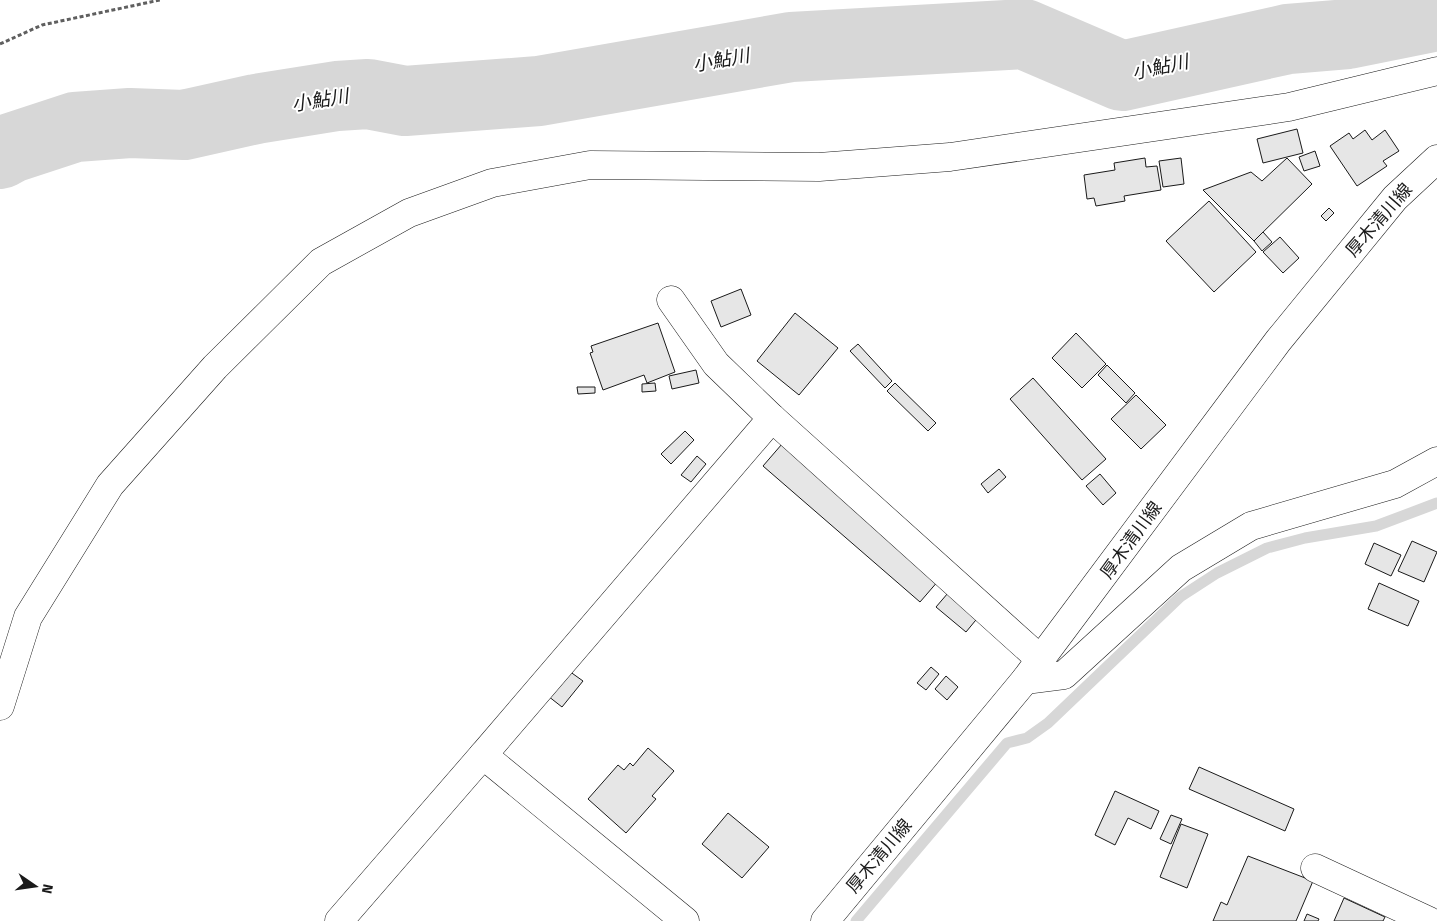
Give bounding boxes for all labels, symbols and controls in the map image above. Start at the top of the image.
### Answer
water label: 小鮎川 [691,43,753,76]
water label: 小鮎川 [1130,49,1192,84]
water label: 小鮎川 [290,84,352,116]
street label: 厚木清川線 [1341,179,1417,261]
street label: 厚木清川線 [1096,497,1166,583]
street label: 厚木清川線 [842,814,916,898]
north arrow [10,861,60,911]
text: N [38,882,57,895]

